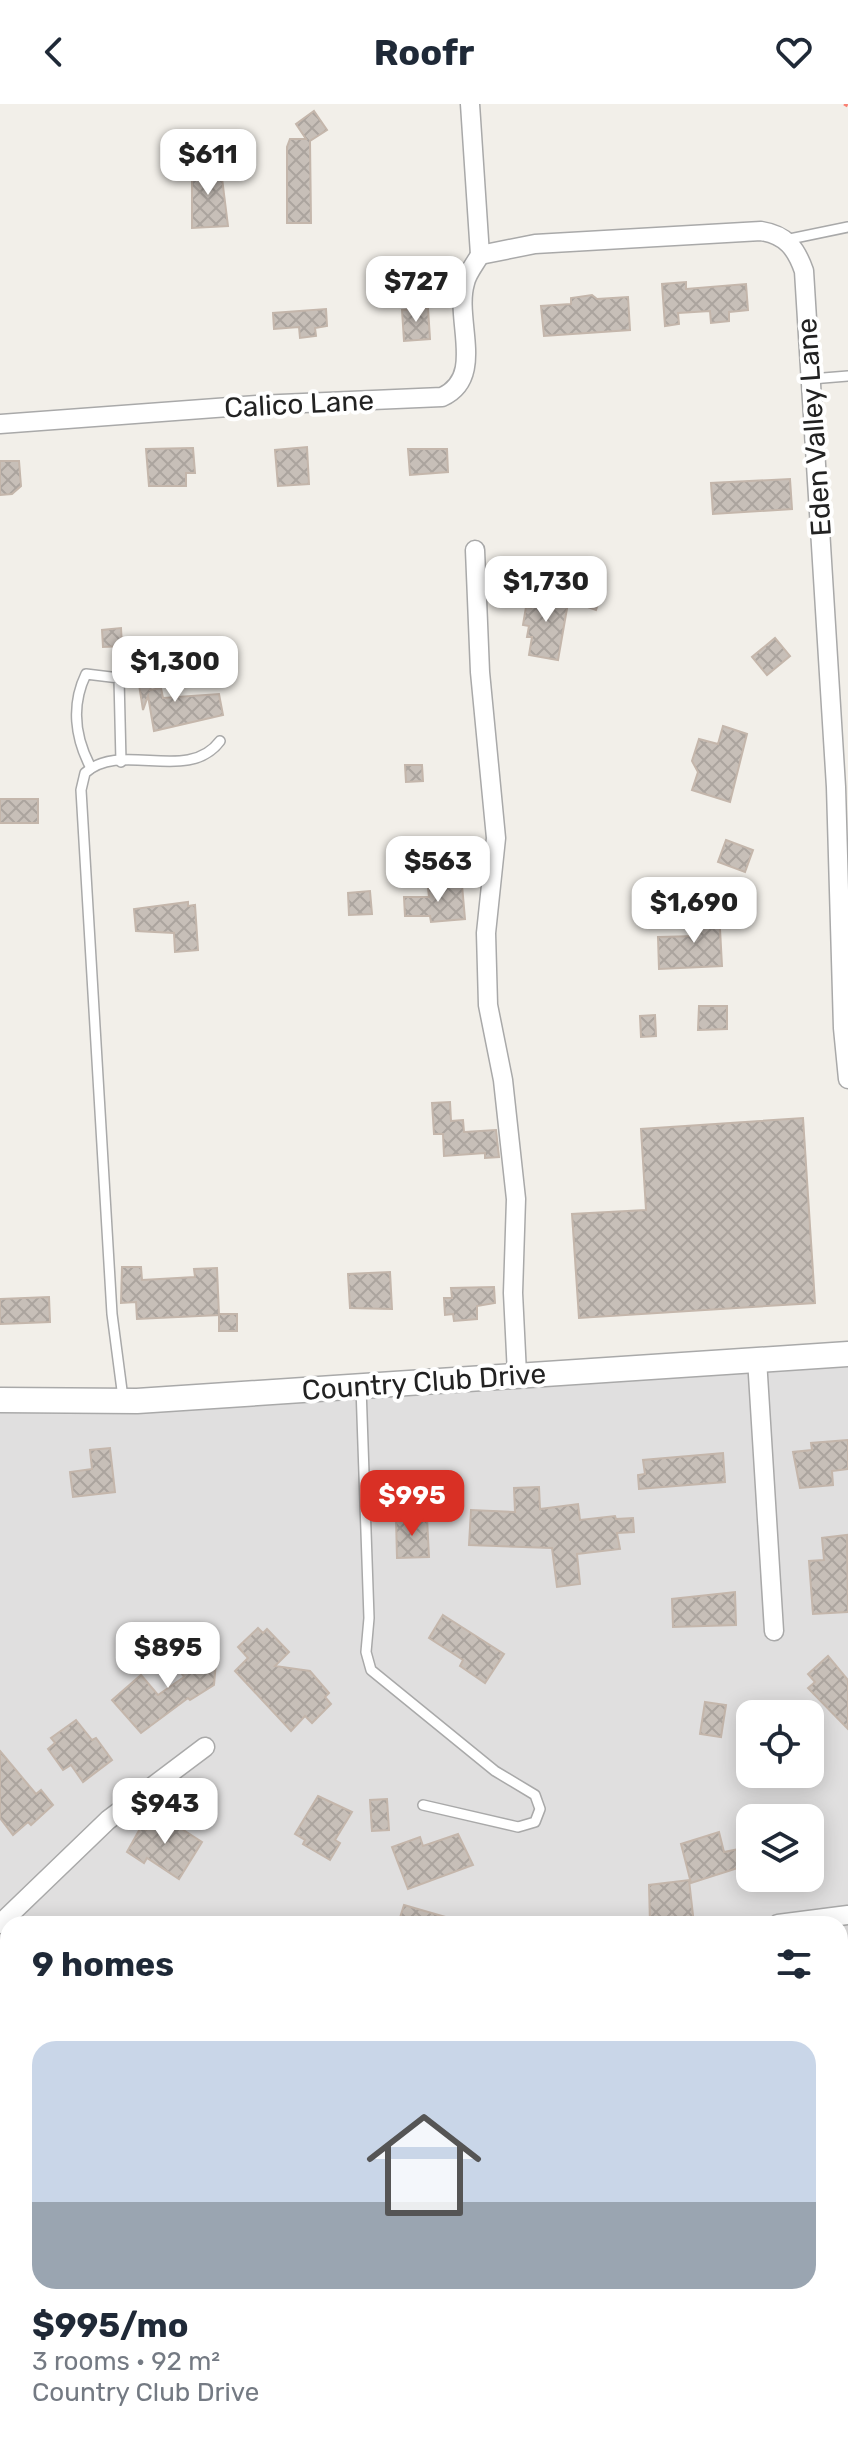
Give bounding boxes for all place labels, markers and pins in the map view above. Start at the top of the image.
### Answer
pin: $611 [161,129,255,197]
pin: $727 [369,256,463,324]
pin: $1,730 [481,556,611,624]
pin: $1,300 [110,636,240,704]
pin: $563 [391,836,485,904]
pin: $1,690 [629,877,759,945]
pin: $995 [365,1470,459,1538]
pin: $895 [121,1622,215,1690]
pin: $943 [118,1778,212,1846]

